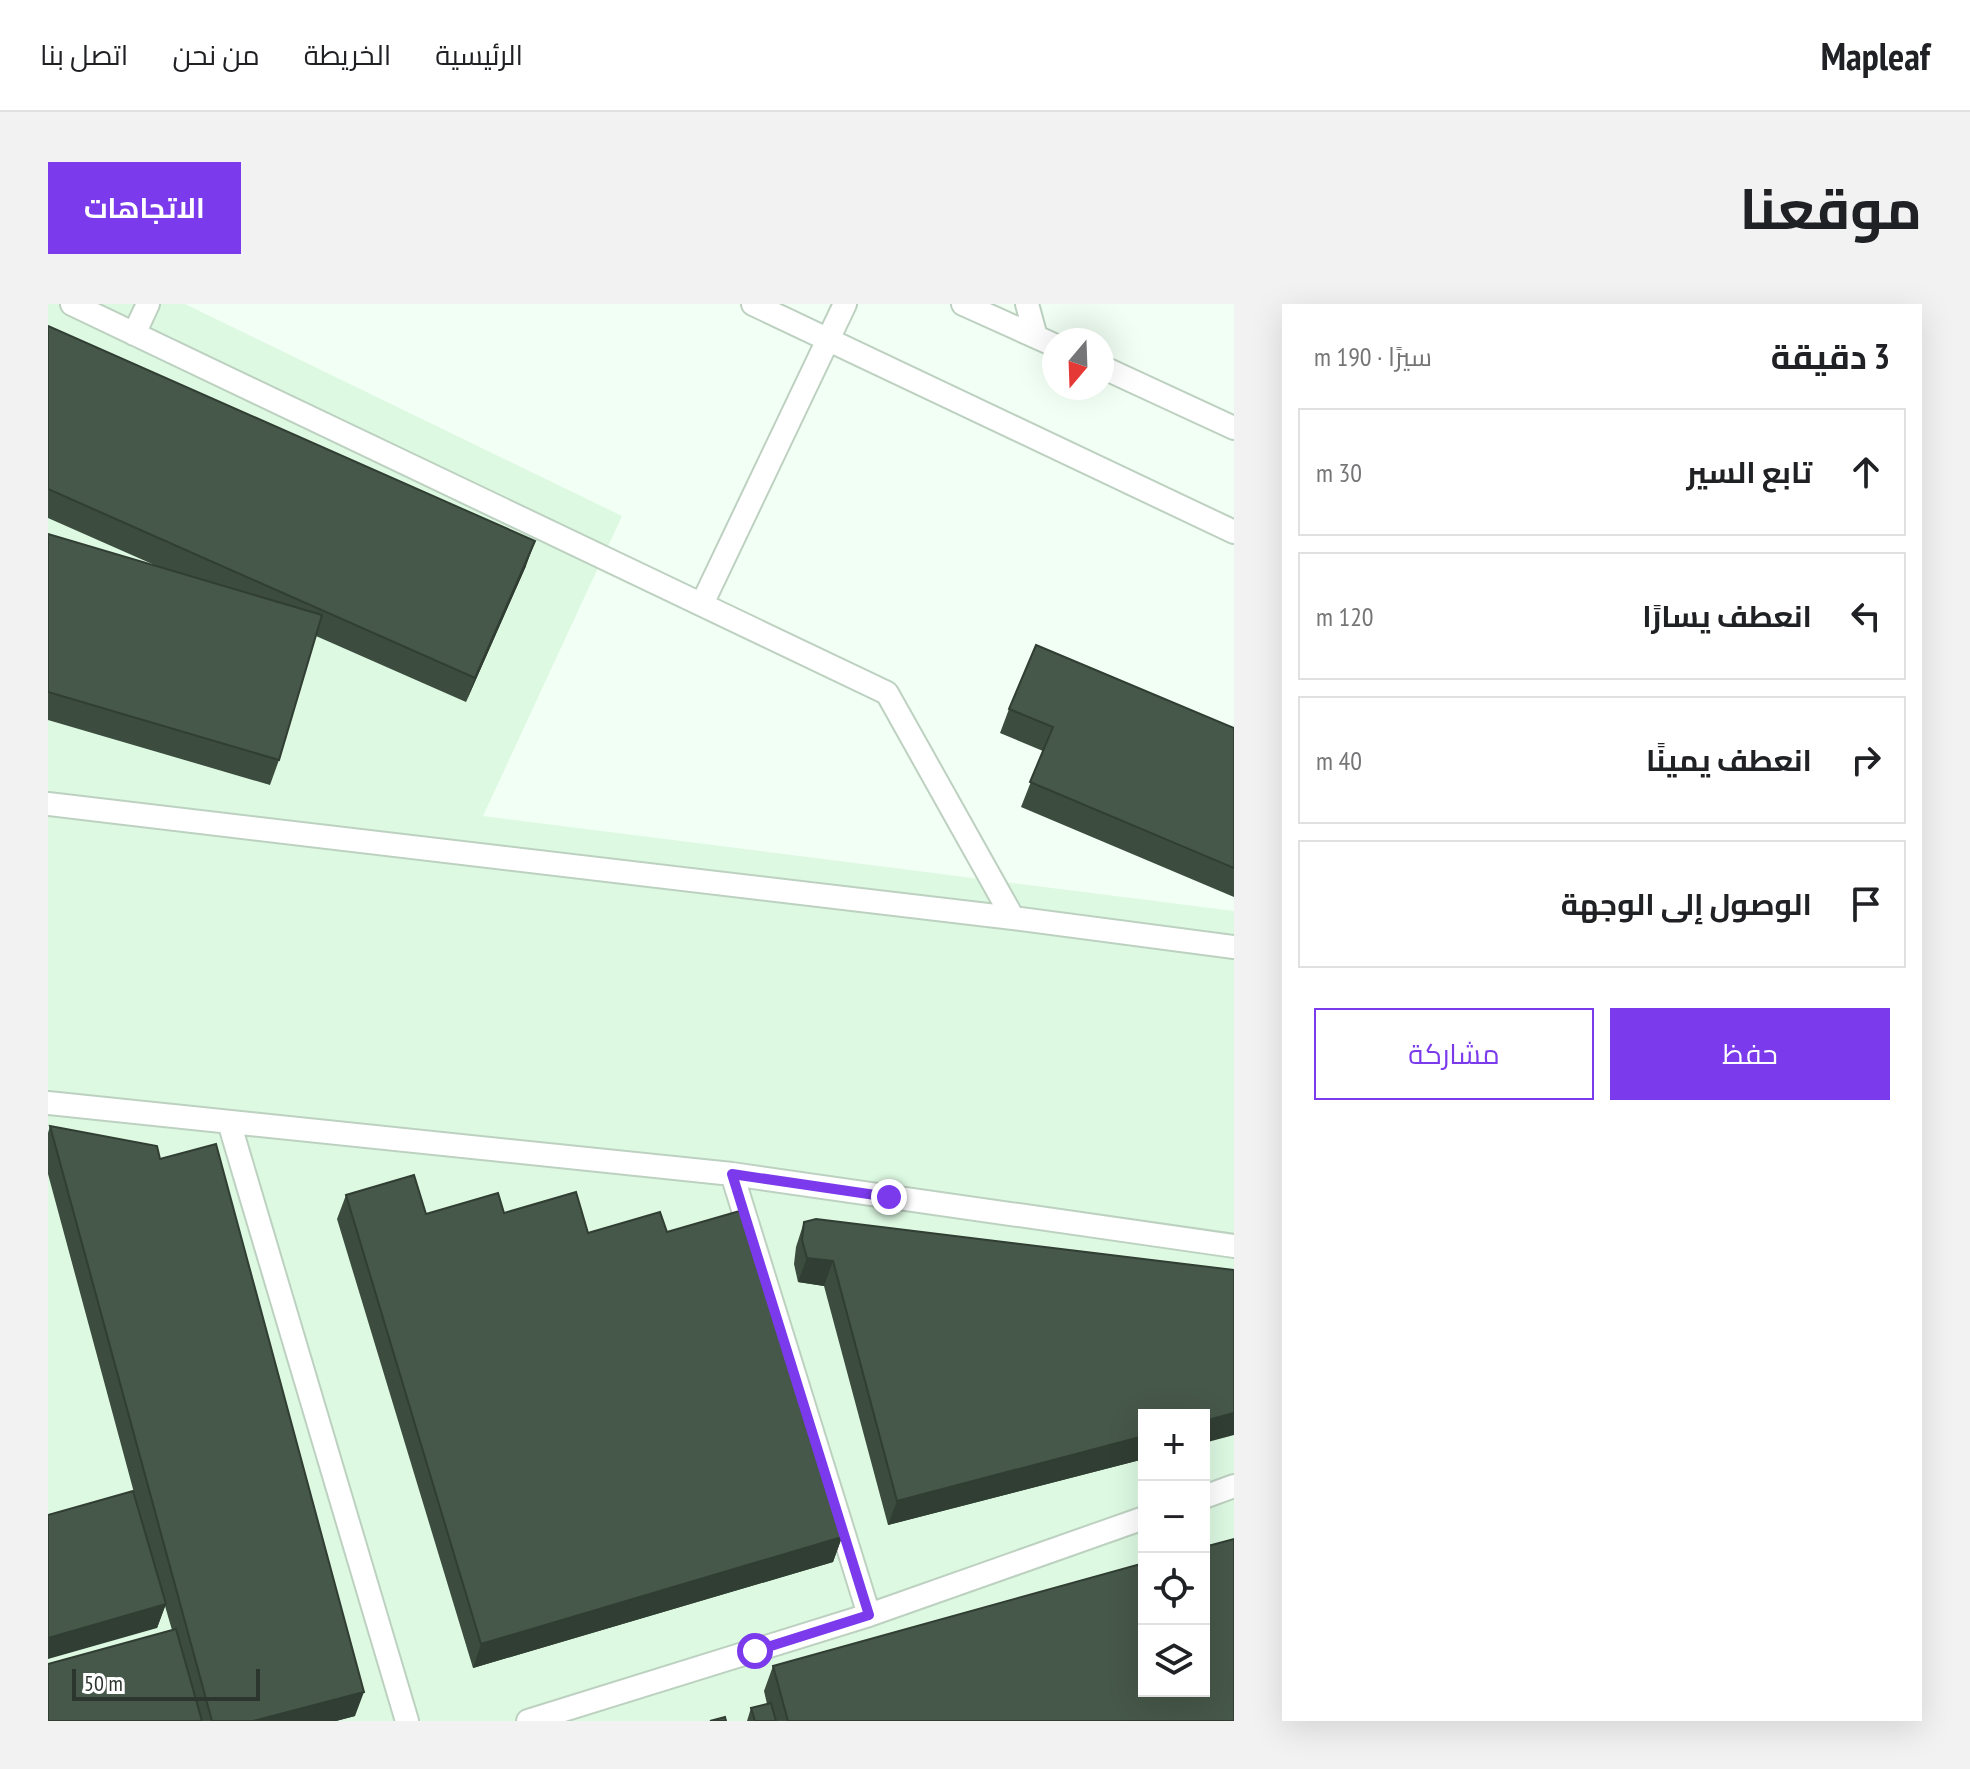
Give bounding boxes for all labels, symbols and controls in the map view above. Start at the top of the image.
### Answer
text: Mapleaf [1821,31,1930,80]
text: اتصل بنا [40,36,128,73]
text: من نحن [172,36,260,73]
text: الخريطة [304,36,391,73]
text: الرئيسية [435,36,523,73]
button: الاتجاهات [48,162,241,254]
text: موقعنا [1739,172,1922,244]
north arrow [1042,328,1114,400]
text: 3 دقيقة [1771,334,1890,378]
text: سيرًا · 190 m [1314,340,1432,373]
icon: ahead [1844,450,1888,494]
text: تابع السير [1687,452,1812,491]
text: 30 m [1316,456,1362,489]
icon: left [1844,594,1888,638]
text: انعطف يسارًا [1642,596,1812,635]
text: 120 m [1316,600,1374,633]
icon: right [1844,738,1888,782]
text: انعطف يمينًا [1646,740,1812,779]
text: 40 m [1316,744,1362,777]
icon: arrive [1844,882,1888,926]
text: الوصول إلى الوجهة [1561,884,1812,923]
button: مشاركة [1314,1008,1594,1100]
button: حفظ [1610,1008,1890,1100]
route end [871,1179,907,1215]
map controls [1138,1409,1210,1697]
button: + [1138,1409,1210,1481]
button: − [1138,1481,1210,1553]
button: locate [1138,1553,1210,1625]
button: layers [1138,1625,1210,1697]
route start [737,1633,773,1669]
scale bar [72,1665,260,1701]
text: 50 m [84,1669,123,1697]

